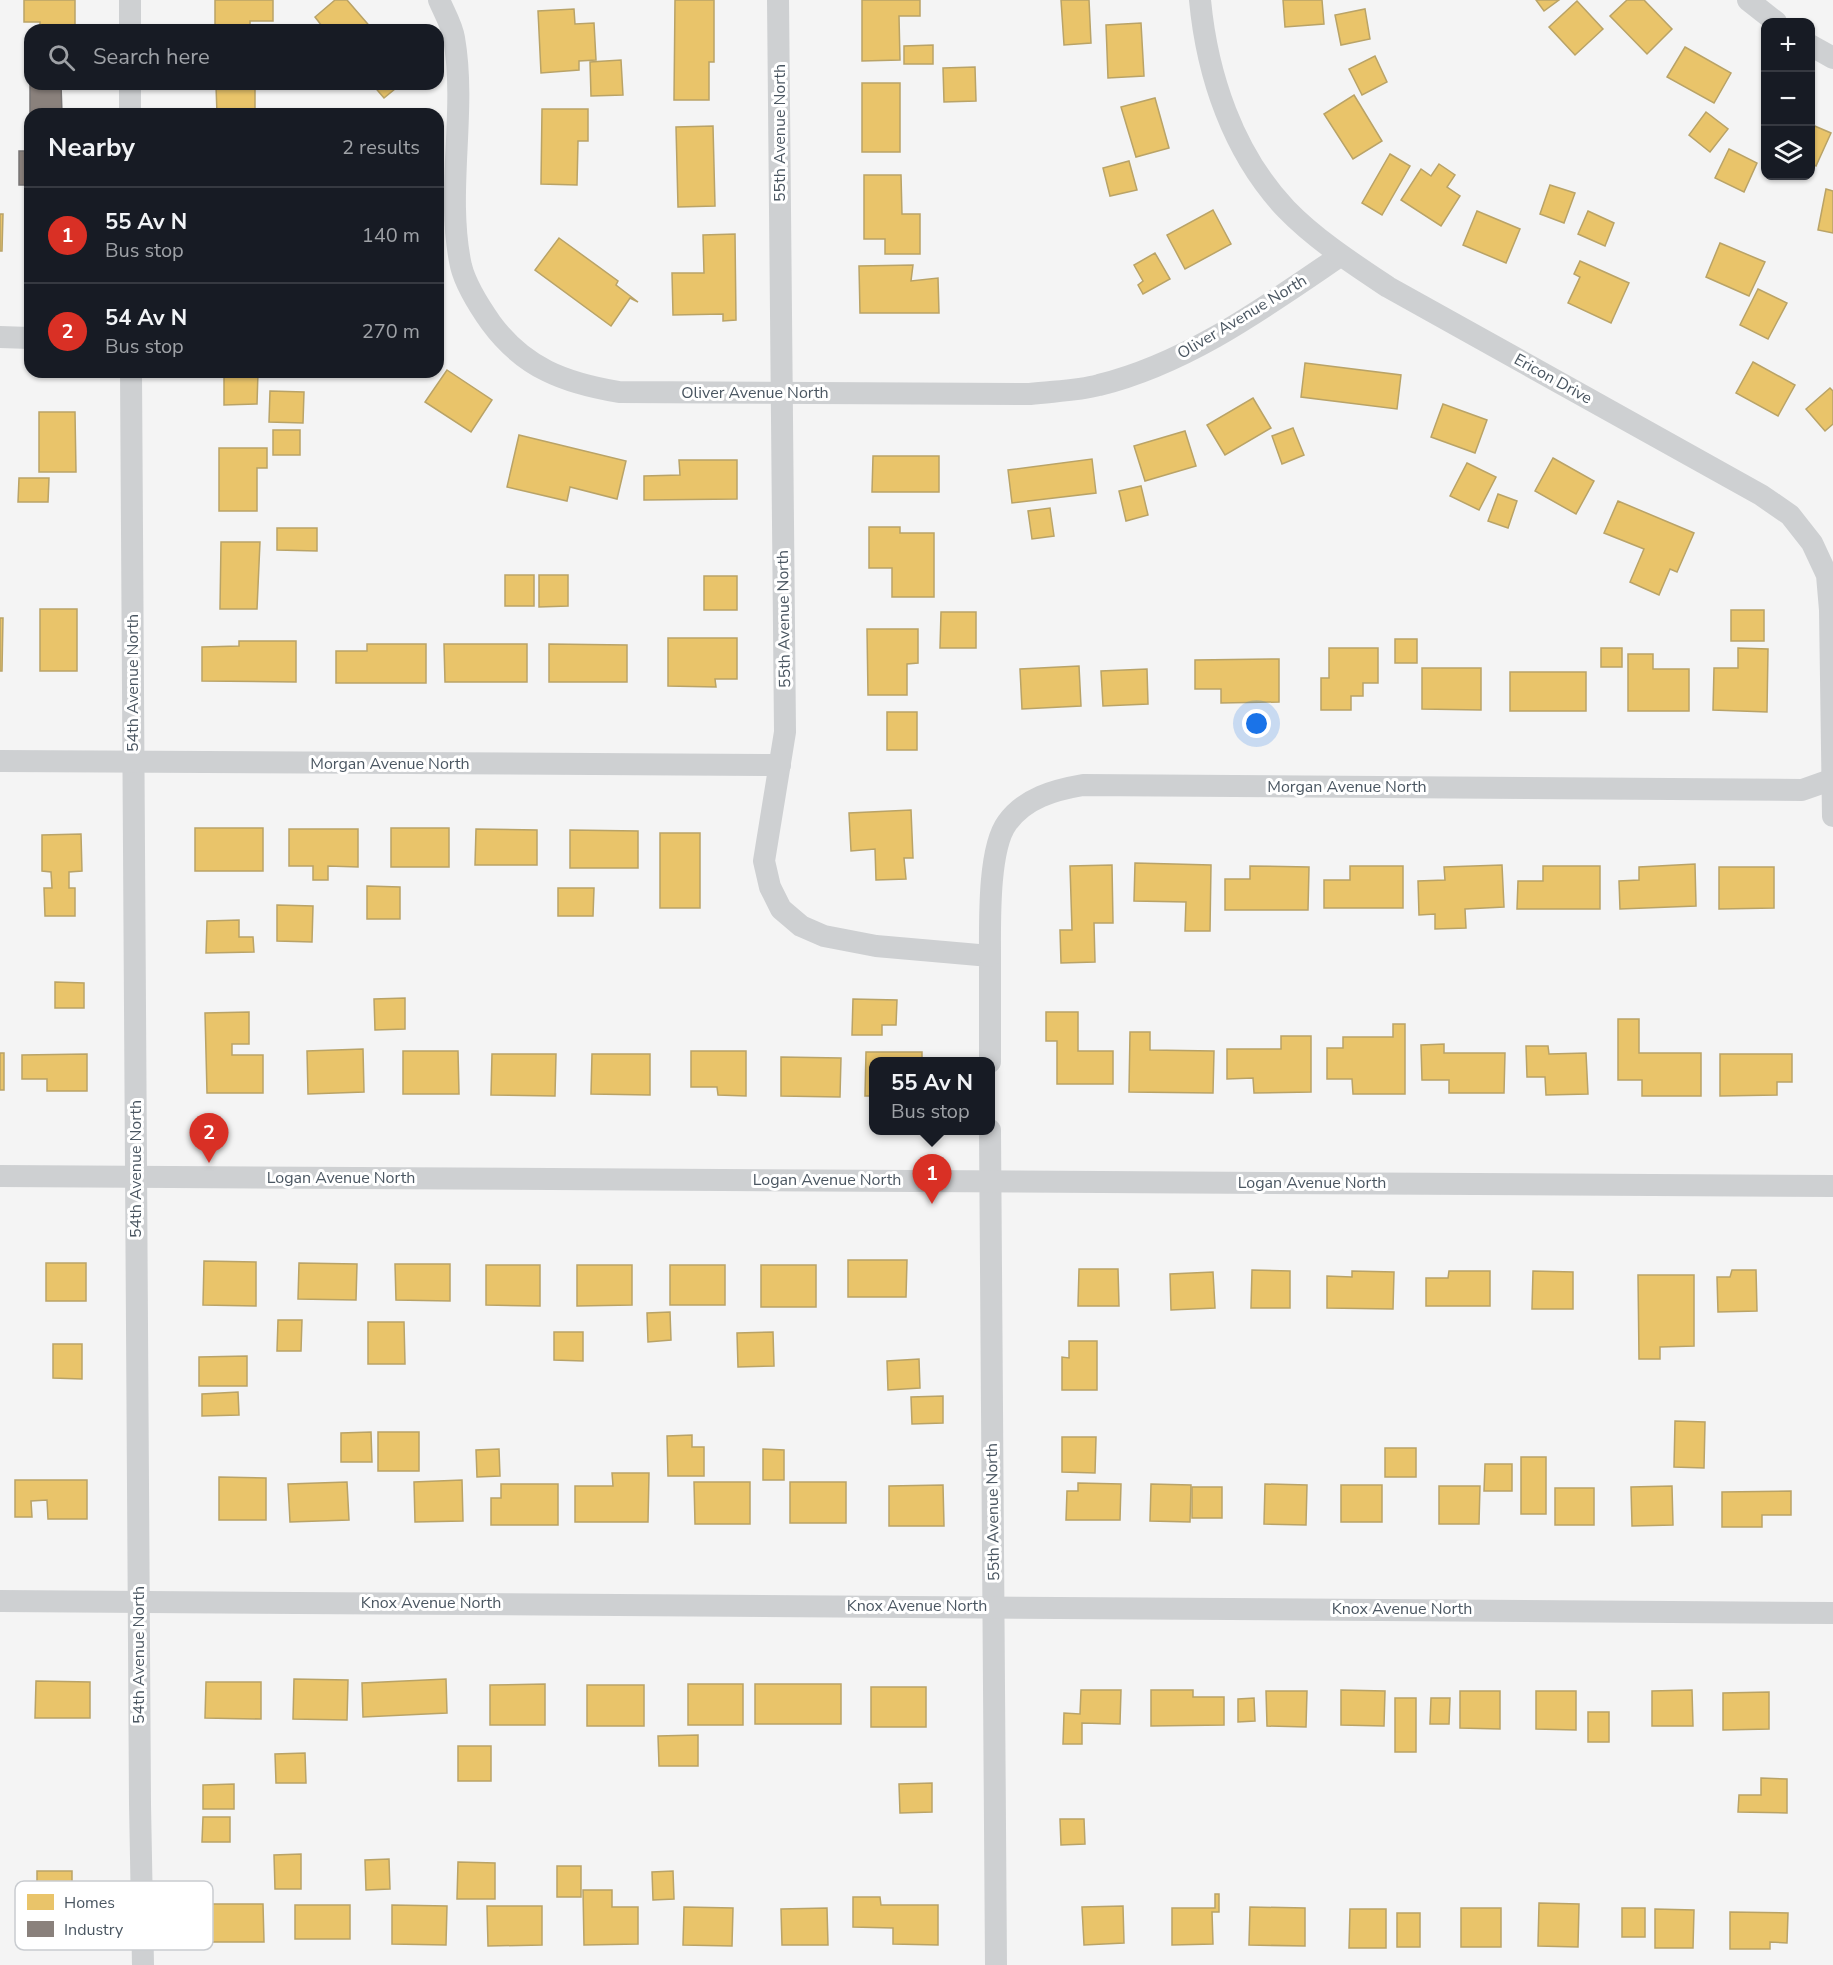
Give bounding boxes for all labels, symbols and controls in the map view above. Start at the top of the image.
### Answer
map controls [1761,18,1815,180]
button: + [1761,18,1815,72]
search box [24,24,444,90]
icon: search [45,41,78,74]
text: Search here [93,42,210,72]
street label: 55th Avenue North [769,64,791,202]
button: − [1761,72,1815,126]
button: layers [1761,126,1815,180]
text: Nearby [48,130,135,165]
text: 2 results [342,134,420,161]
text: 55 Av N [105,207,187,237]
text: 1 [62,222,74,249]
text: 140 m [362,222,420,249]
text: Bus stop [105,237,184,264]
street label: Oliver Avenue North [1173,270,1311,364]
text: 54 Av N [105,303,187,333]
text: 2 [62,318,74,345]
text: 270 m [362,318,420,345]
text: Bus stop [105,333,184,360]
street label: Ericon Drive [1510,349,1596,409]
street label: Oliver Avenue North [681,382,829,404]
street label: 55th Avenue North [772,550,796,688]
street label: 54th Avenue North [122,614,144,752]
your location [1242,709,1271,738]
street label: Morgan Avenue North [310,753,470,775]
street label: Morgan Avenue North [1267,776,1427,798]
popup [869,1057,995,1135]
text: 55 Av N [891,1068,973,1098]
text: Bus stop [891,1098,970,1125]
street label: 54th Avenue North [125,1100,147,1238]
pin: 2 [190,1114,228,1163]
pin: 1 [912,1154,952,1204]
street label: Logan Avenue North [267,1167,415,1189]
street label: Logan Avenue North [753,1169,901,1191]
street label: Logan Avenue North [1238,1172,1386,1194]
street label: 55th Avenue North [981,1443,1005,1581]
street label: 54th Avenue North [128,1586,150,1724]
street label: Knox Avenue North [361,1592,501,1614]
street label: Knox Avenue North [847,1595,987,1617]
street label: Knox Avenue North [1332,1598,1472,1620]
legend [15,1881,213,1950]
text: Homes [64,1892,115,1914]
text: Industry [64,1919,124,1941]

